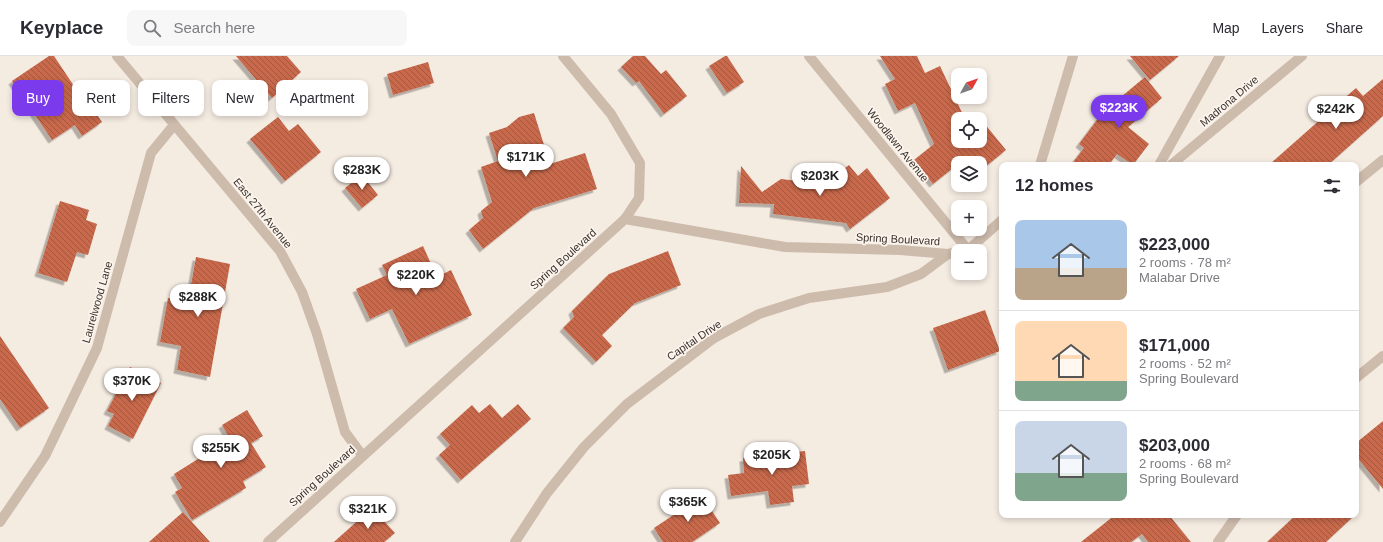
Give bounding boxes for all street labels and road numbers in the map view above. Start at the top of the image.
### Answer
street label: Madrona Drive [1198,73,1260,129]
street label: Woodlawn Avenue [865,106,931,184]
street label: East 27th Avenue [231,176,295,250]
street label: Spring Boulevard [528,226,598,292]
street label: Spring Boulevard [856,231,940,247]
street label: Laurelwood Lane [80,260,114,344]
street label: Capital Drive [665,317,723,363]
street label: Spring Boulevard [287,443,357,509]

